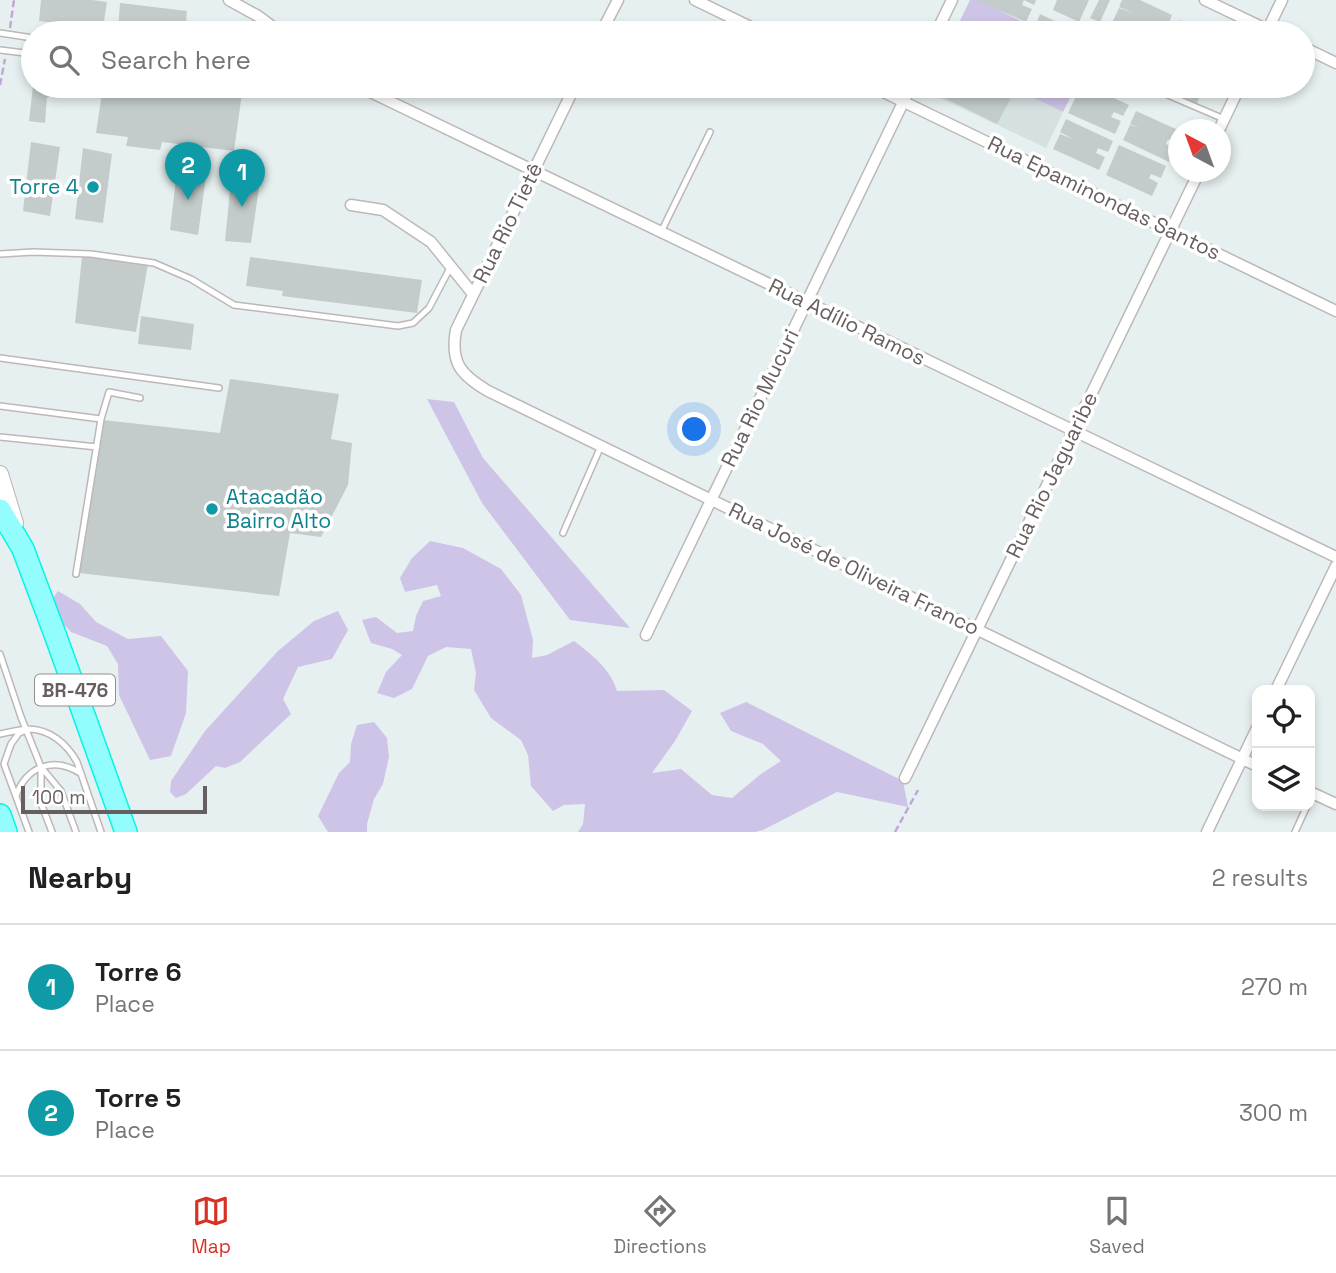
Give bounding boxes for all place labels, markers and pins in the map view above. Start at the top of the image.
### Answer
pin: 2 [165,142,211,200]
pin: 1 [219,149,265,207]
place label: Torre 4 [9,173,79,200]
marker: Torre 4 [85,179,101,195]
place label: Atacadão Bairro Alto [226,483,331,534]
marker: Atacadão Bairro Alto [204,501,220,517]

